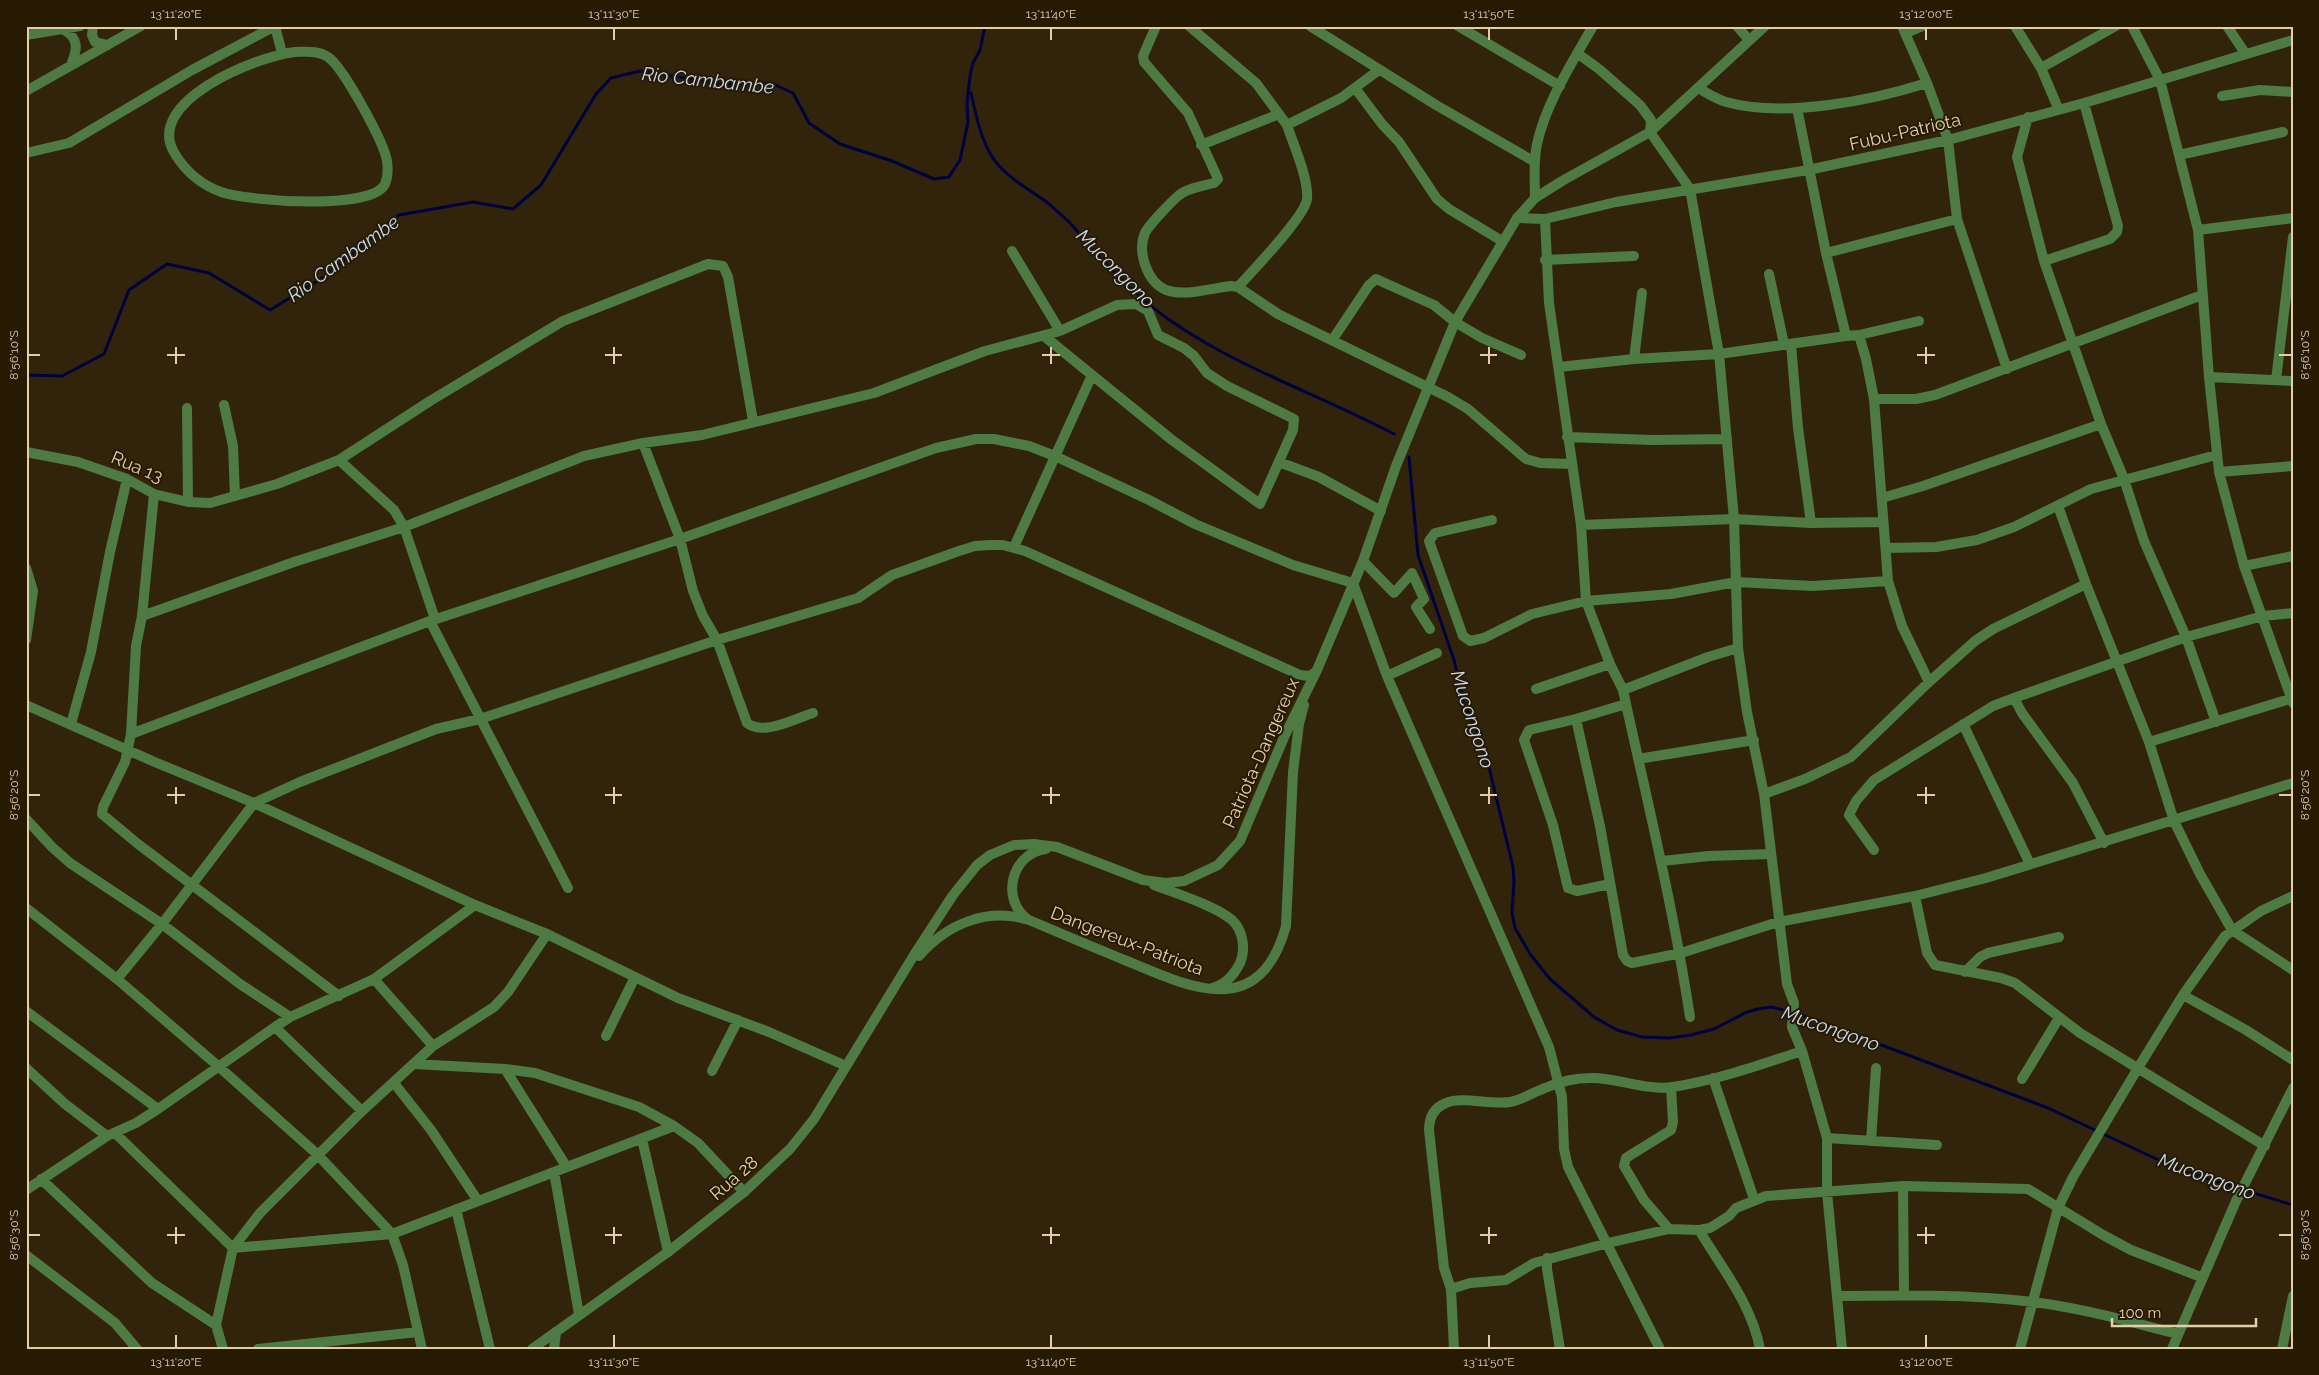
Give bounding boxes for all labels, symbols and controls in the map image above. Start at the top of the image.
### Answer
text: 13°11'20"E [150,7,202,21]
text: 13°11'30"E [588,7,640,21]
text: 13°11'40"E [1026,7,1076,21]
text: 13°11'50"E [1463,7,1515,21]
text: 13°12'00"E [1899,7,1953,21]
water label: Rio Cambambe [641,62,775,98]
street label: Fubu-Patriota [1847,109,1963,155]
water label: Rio Cambambe [283,210,403,306]
water label: Mucongono [1072,224,1160,312]
text: 8°56'10"S [7,330,21,380]
text: 8°56'10"S [2298,330,2312,380]
street label: Rua 13 [108,446,166,487]
water label: Mucongono [1447,667,1499,771]
street label: Patriota-Dangereux [1218,674,1303,831]
text: 8°56'20"S [7,770,21,820]
text: 8°56'20"S [2298,770,2312,820]
street label: Dangereux-Patriota [1048,902,1207,979]
water label: Mucongono [1779,1001,1883,1055]
water label: Mucongono [2155,1148,2259,1204]
street label: Rua 28 [705,1151,762,1204]
text: 8°56'30"S [7,1210,21,1260]
text: 8°56'30"S [2298,1210,2312,1260]
scale bar [2112,1295,2255,1327]
text: 100 m [2119,1304,2161,1322]
text: 13°11'20"E [150,1355,202,1369]
text: 13°11'30"E [588,1355,640,1369]
text: 13°11'40"E [1026,1355,1076,1369]
text: 13°11'50"E [1463,1355,1515,1369]
text: 13°12'00"E [1899,1355,1953,1369]

